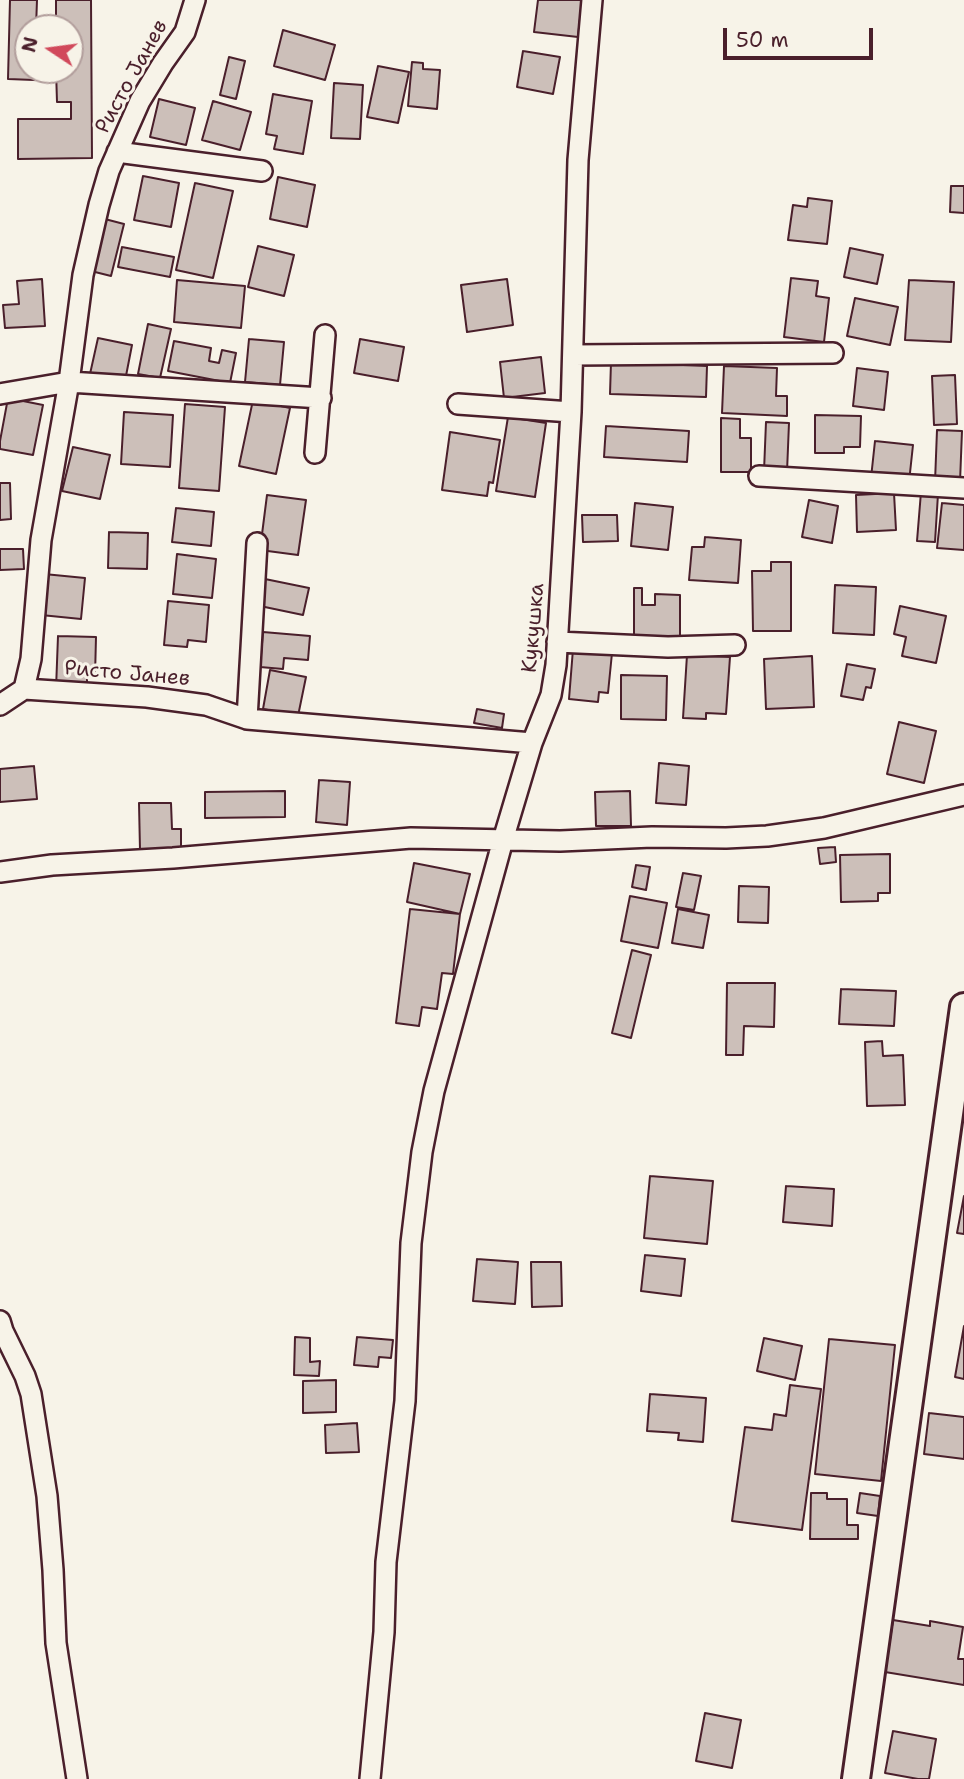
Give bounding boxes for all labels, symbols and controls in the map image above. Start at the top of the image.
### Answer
north arrow [14,14,84,84]
scale bar [726,14,876,58]
street label: Ристо Јанев [90,16,174,138]
text: 50 m [736,26,789,54]
text: N [16,34,44,55]
street label: Кукушка [518,582,550,674]
street label: Ристо Јанев [63,656,191,692]

